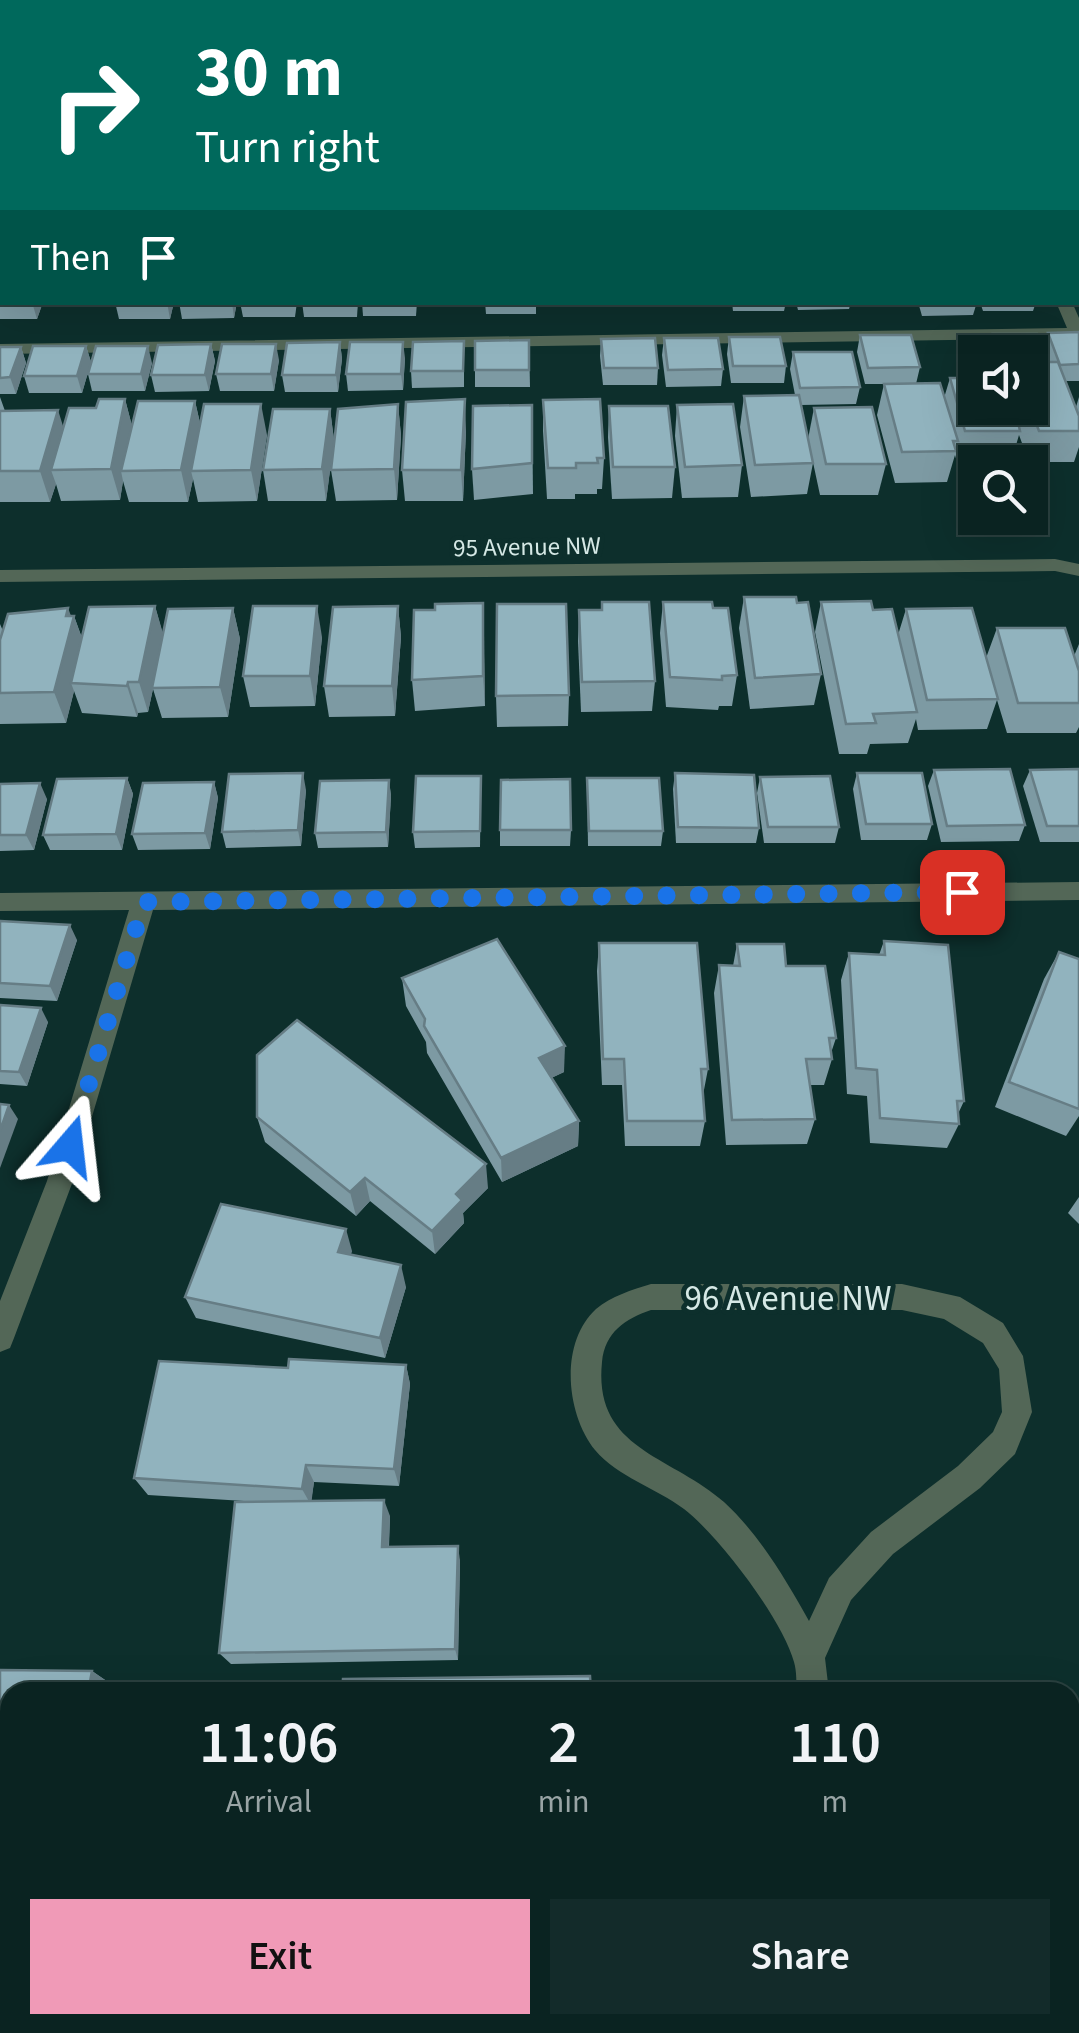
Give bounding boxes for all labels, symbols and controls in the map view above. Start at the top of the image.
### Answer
text: 30 m [195,23,343,123]
icon: right [30,40,160,170]
text: Turn right [195,116,380,180]
icon: arrive [131,230,186,285]
text: Then [30,231,111,285]
map controls [958,335,1048,535]
button: sound [958,335,1048,425]
button: search [958,445,1048,535]
street label: 95 Avenue NW [453,528,602,566]
pin [920,850,1005,935]
icon: arrive [935,865,990,920]
position arrow [18,1094,122,1198]
street label: 96 Avenue NW [685,1274,891,1324]
text: 11:06 [199,1701,339,1786]
text: 2 [548,1701,579,1786]
text: 110 [789,1701,881,1786]
text: Arrival [226,1779,312,1825]
text: min [538,1779,590,1825]
text: m [822,1779,848,1825]
button: Exit [30,1899,530,2014]
button: Share [550,1899,1050,2014]

